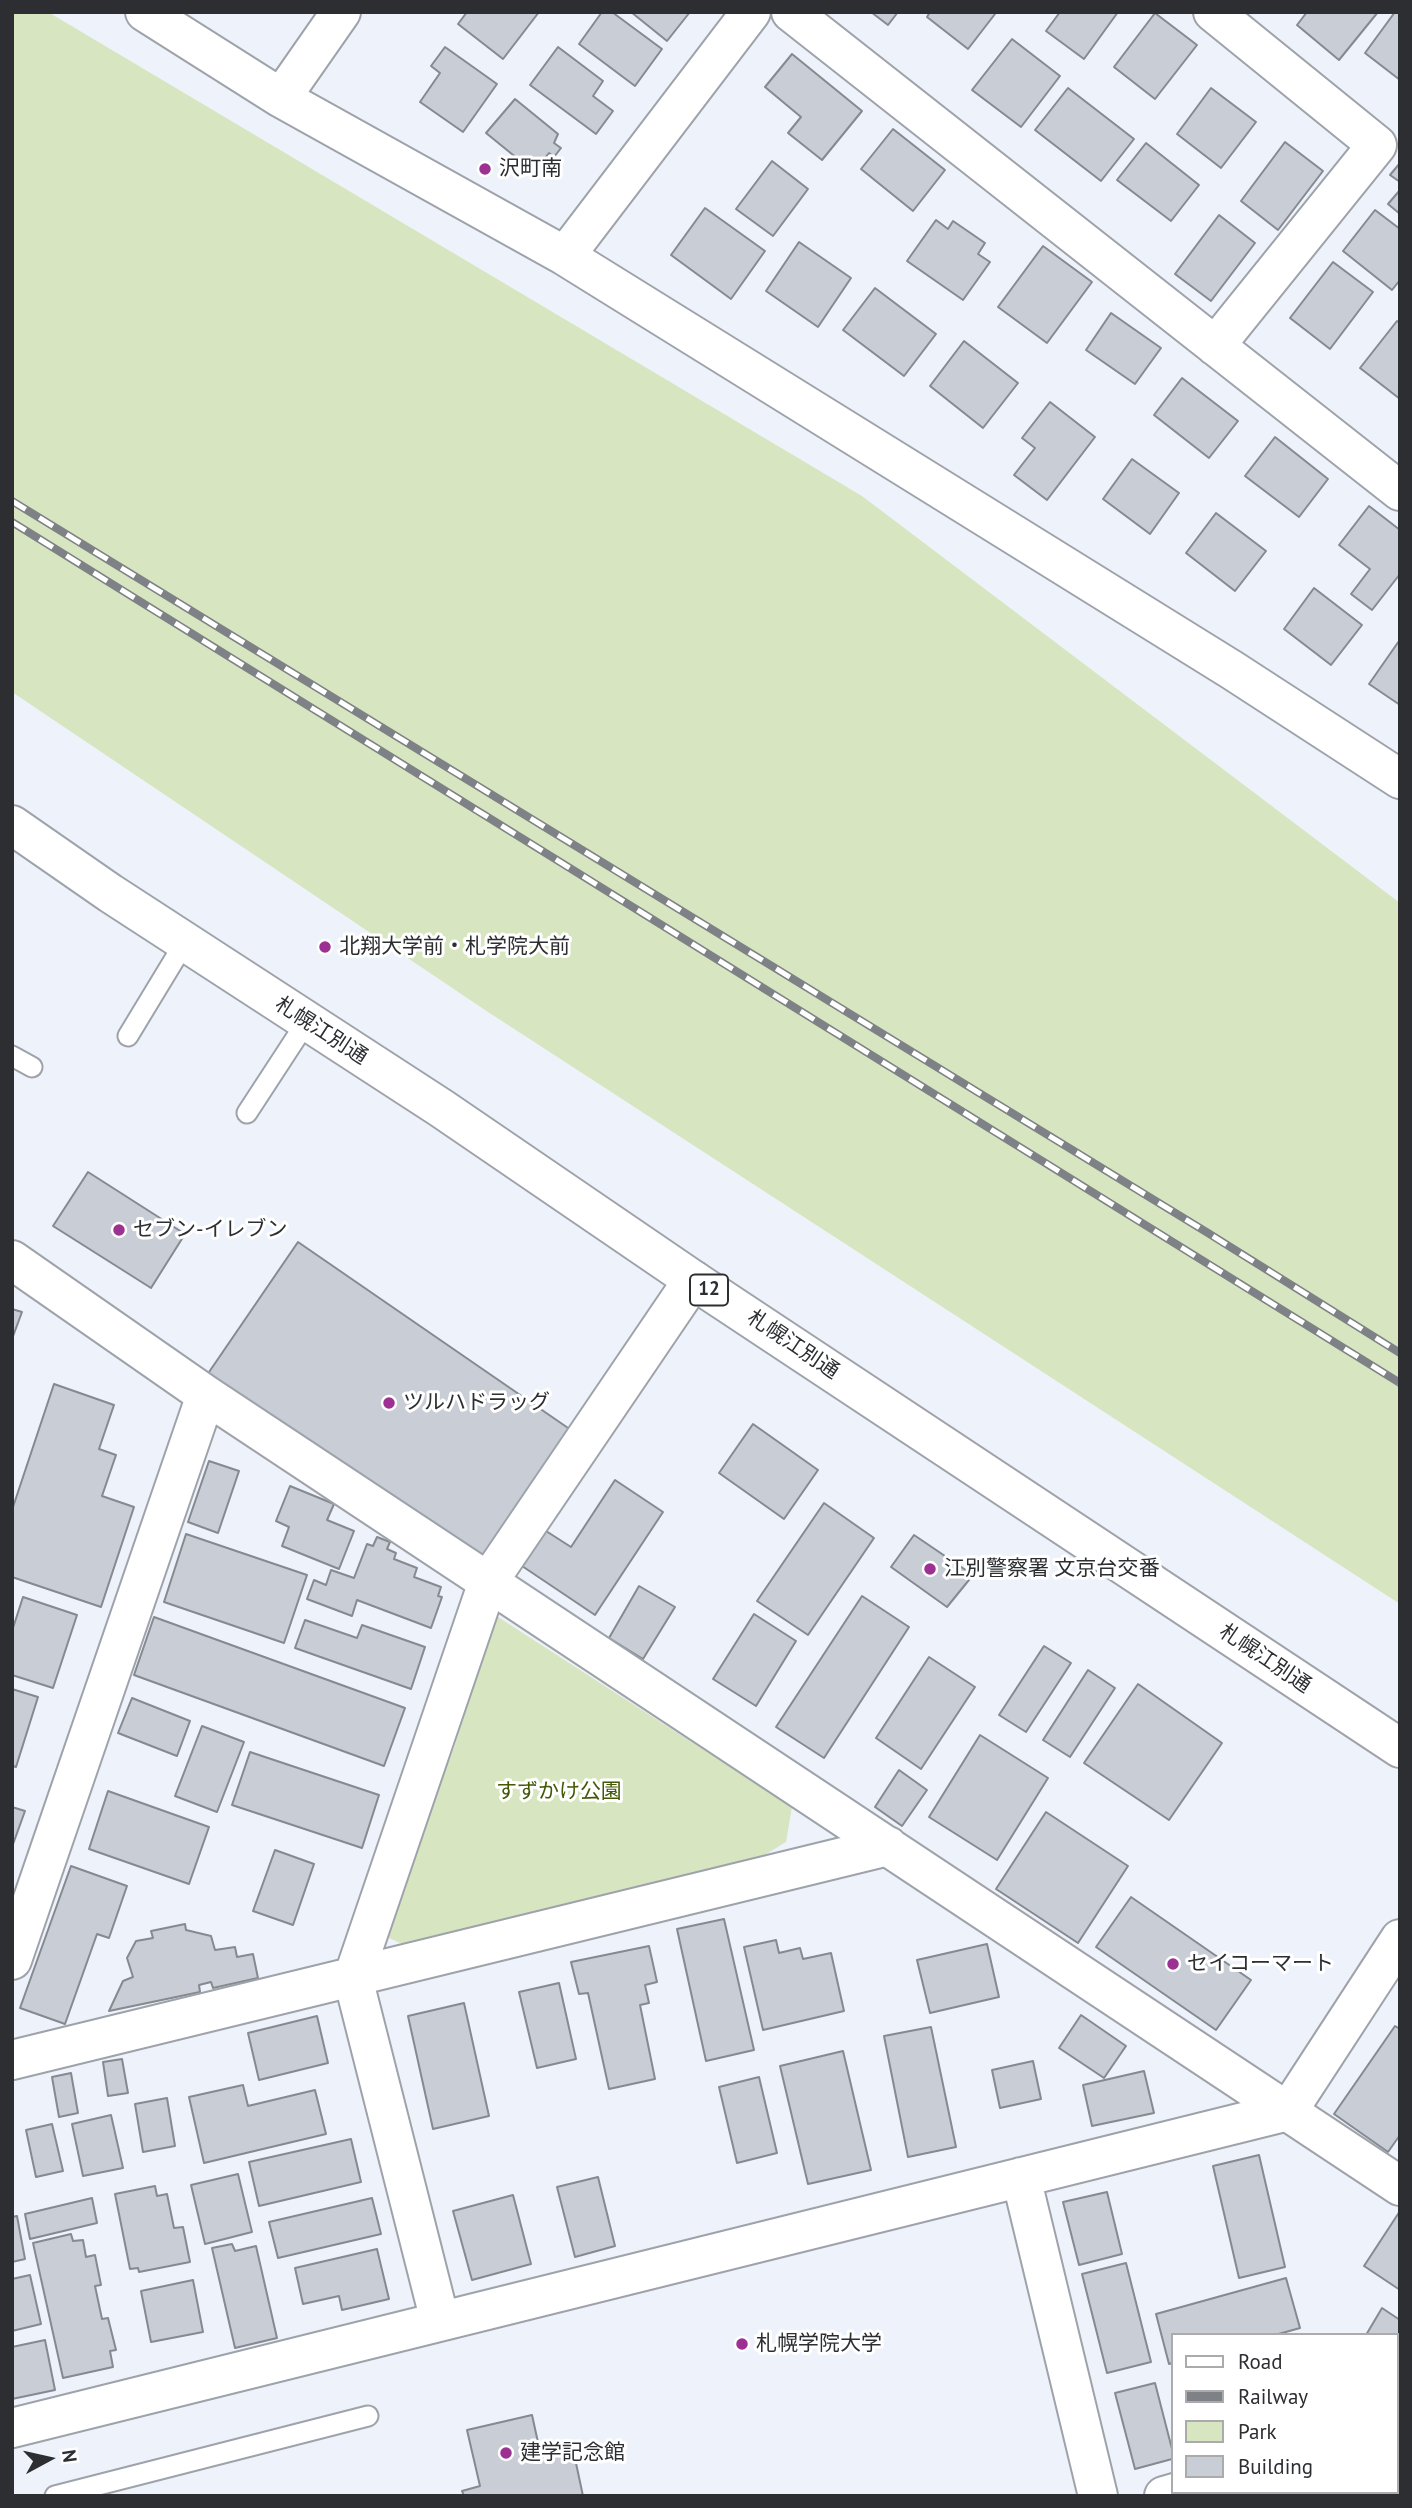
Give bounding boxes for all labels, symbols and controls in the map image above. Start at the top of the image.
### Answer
place label: 沢町南 [499,156,562,182]
marker: 沢町南 [477,161,493,177]
place label: 北翔大学前・札学院大前 [339,934,570,960]
marker: 北翔大学前・札学院大前 [317,939,333,955]
street label: 札幌江別通 [270,992,372,1070]
place label: セブン-イレブン [133,1217,288,1243]
marker: セブン-イレブン [111,1222,127,1238]
road number: 12 [690,1274,728,1306]
street label: 札幌江別通 [742,1305,844,1385]
place label: ツルハドラッグ [403,1390,550,1416]
marker: ツルハドラッグ [381,1395,397,1411]
place label: 江別警察署 文京台交番 [944,1556,1160,1582]
marker: 江別警察署 文京台交番 [922,1561,938,1577]
street label: 札幌江別通 [1214,1619,1316,1699]
park label: すずかけ公園 [496,1779,622,1805]
place label: セイコーマート [1187,1951,1334,1977]
marker: セイコーマート [1165,1956,1181,1972]
place label: 札幌学院大学 [756,2331,882,2357]
legend [1170,2333,1398,2494]
marker: 札幌学院大学 [734,2336,750,2352]
text: Road [1238,2348,1282,2375]
text: Railway [1238,2383,1308,2410]
text: Park [1238,2418,1277,2445]
north arrow [14,2424,84,2494]
place label: 建学記念館 [520,2440,625,2466]
marker: 建学記念館 [498,2445,514,2461]
text: N [57,2448,83,2464]
text: Building [1238,2453,1313,2480]

